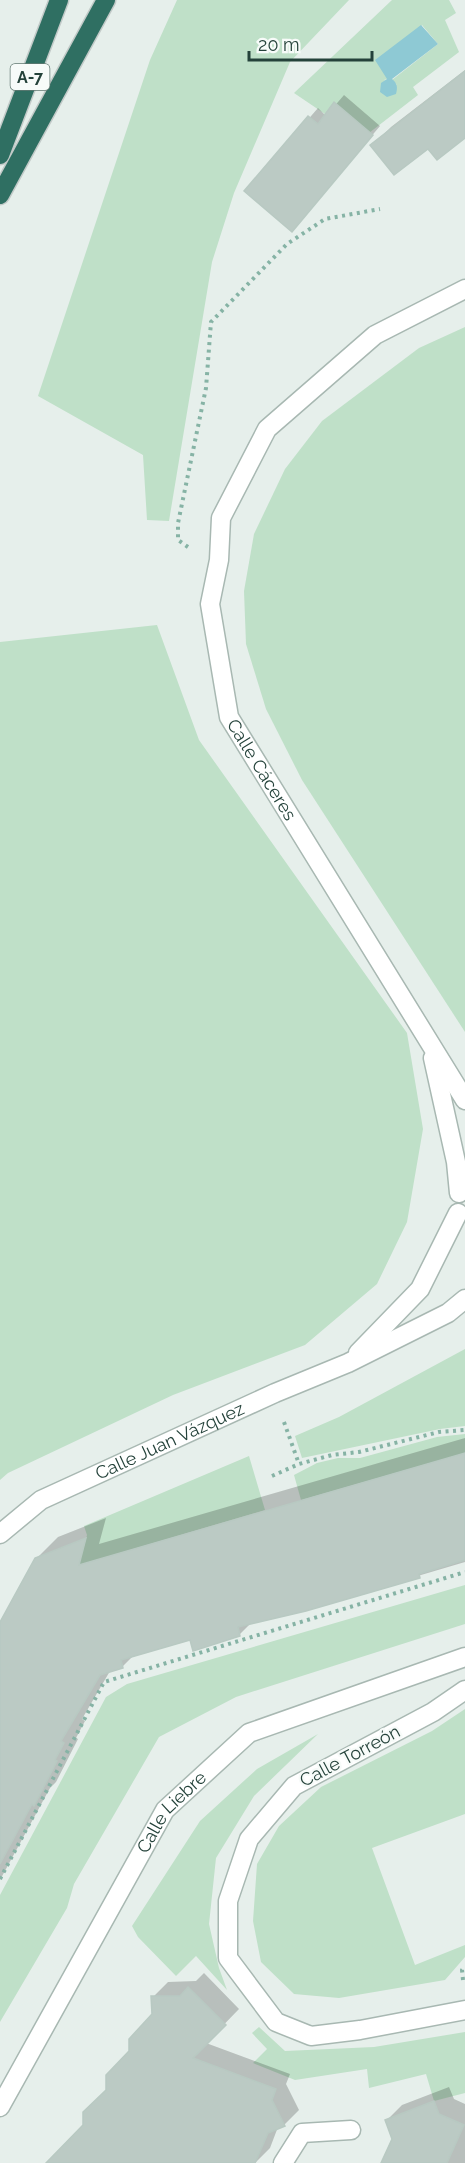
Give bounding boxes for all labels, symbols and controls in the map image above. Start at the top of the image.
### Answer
scale bar [249,24,372,62]
text: 20 m [258,34,300,55]
road number: A-7 [10,64,50,90]
street label: Calle Cáceres [223,715,301,824]
street label: Calle Juan Vázquez [92,1397,247,1484]
street label: Calle Torreón [296,1720,403,1791]
street label: Calle Liebre [132,1766,211,1857]

